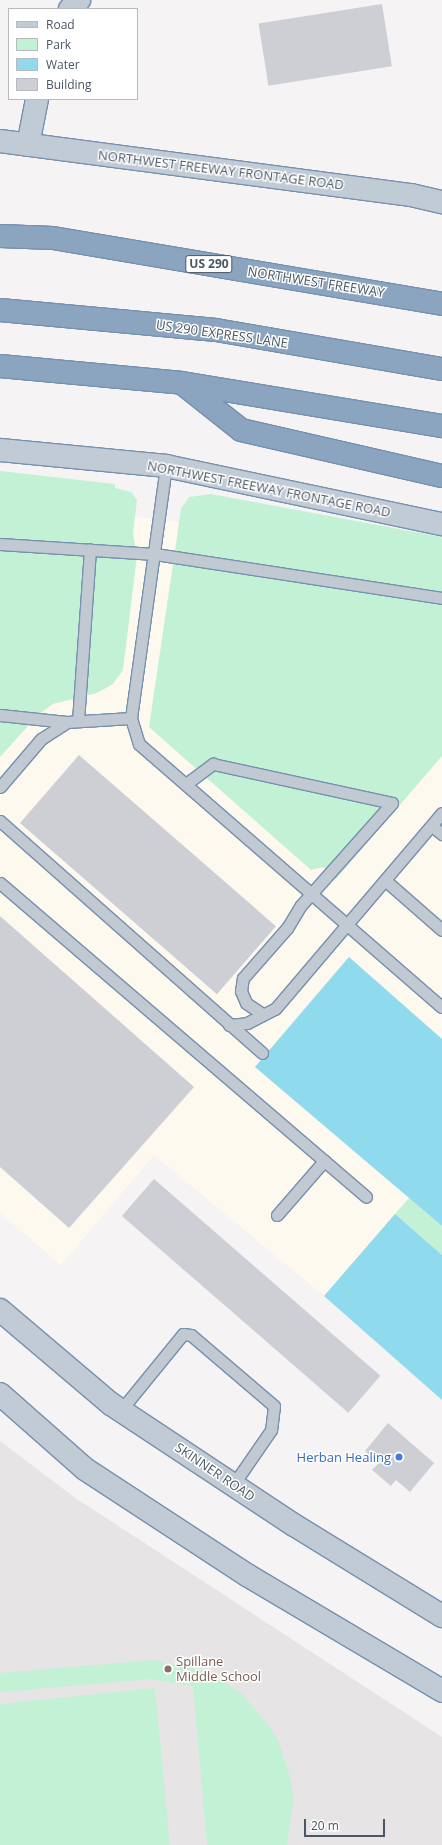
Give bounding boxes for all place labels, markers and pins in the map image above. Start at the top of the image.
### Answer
place label: Herban Healing [297,1449,391,1465]
marker: Herban Healing [394,1452,404,1462]
place label: Spillane Middle School [176,1654,261,1685]
marker: Spillane Middle School [163,1664,173,1674]

